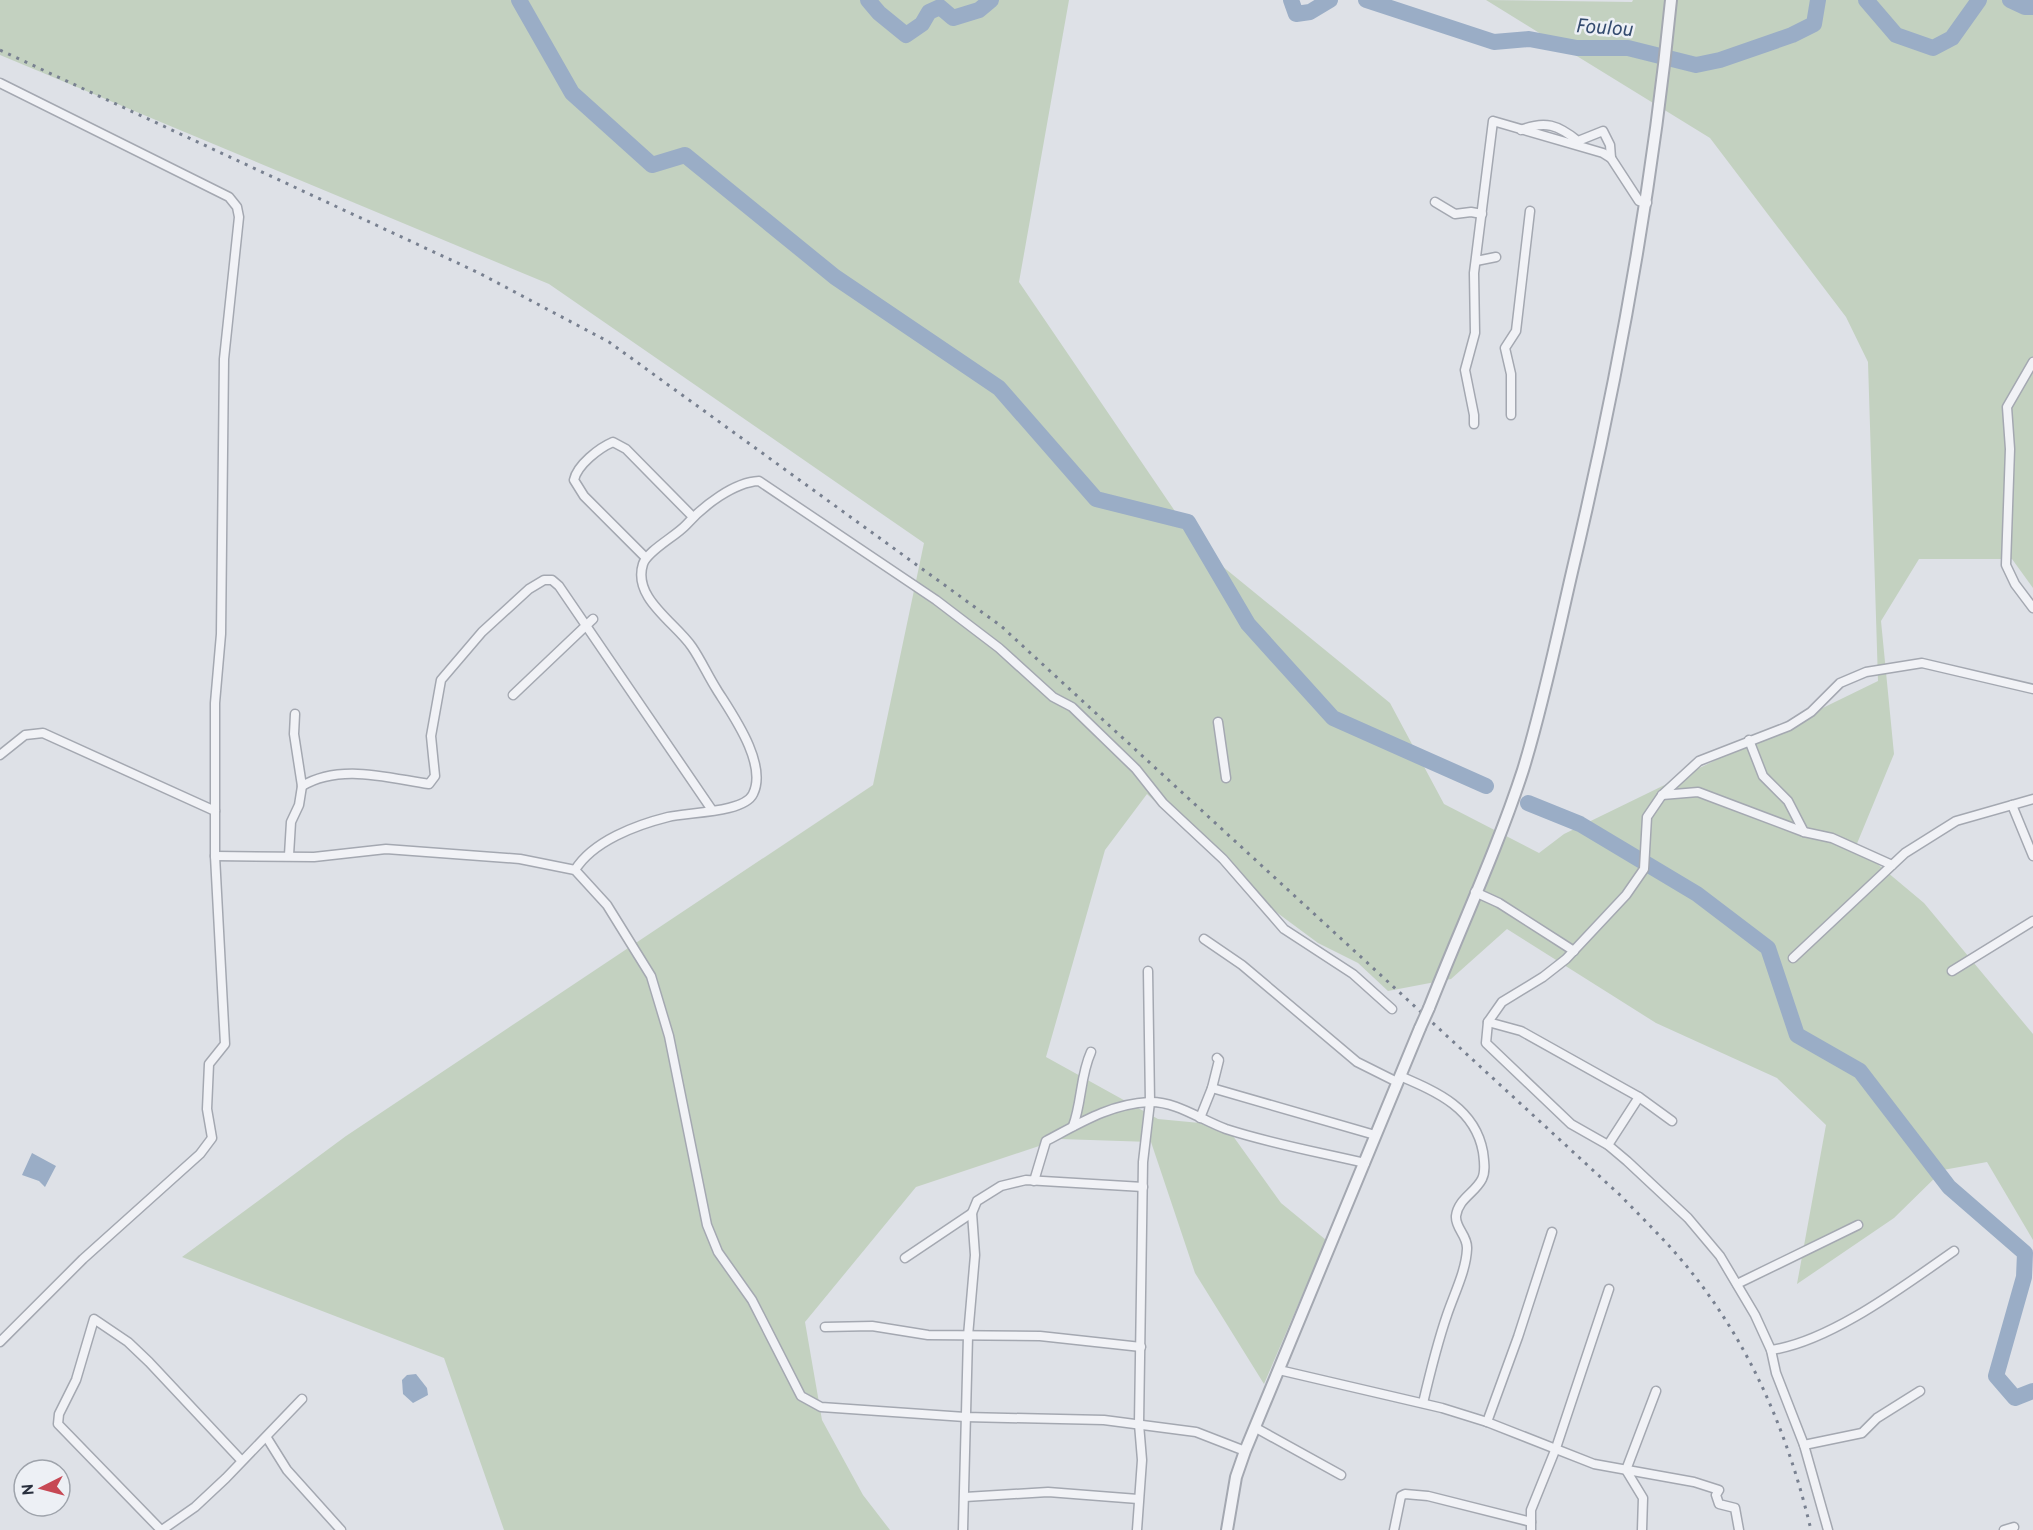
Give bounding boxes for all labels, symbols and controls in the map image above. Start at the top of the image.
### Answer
water label: Foulou [1574,14,1634,44]
north arrow [12,1458,72,1518]
text: N [19,1483,40,1496]

